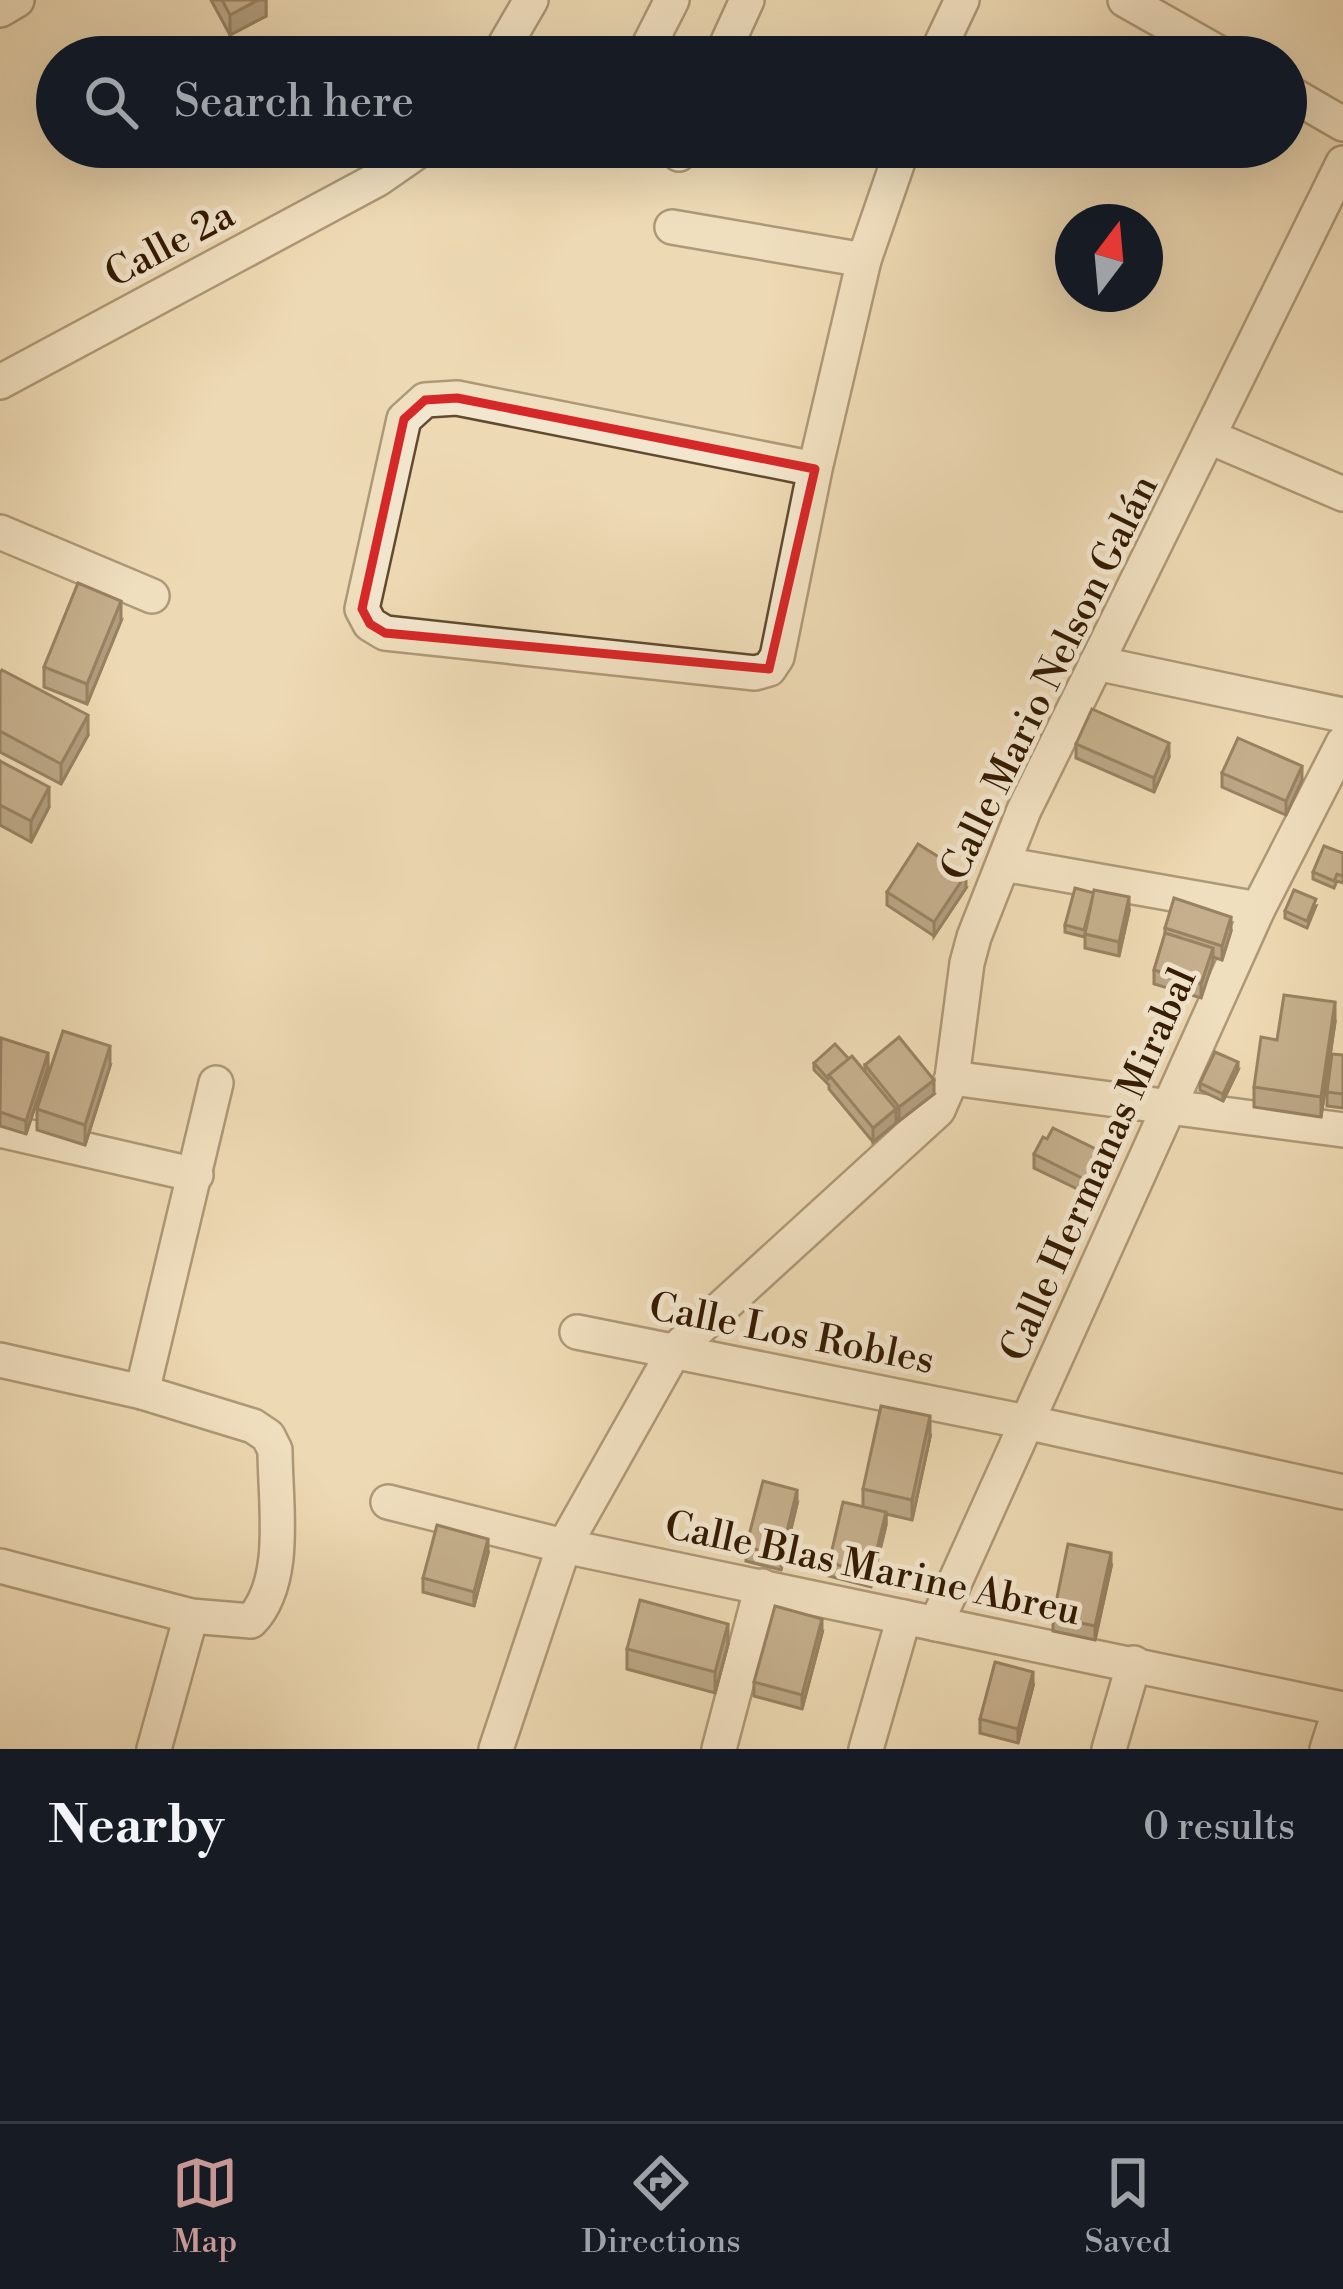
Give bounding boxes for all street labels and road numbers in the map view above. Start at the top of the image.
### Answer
street label: Calle 2a [97,191,243,300]
street label: Calle Mario Nelson Galán [931,467,1170,889]
street label: Calle Hermanas Mirabal [990,961,1208,1369]
street label: Calle Los Robles [645,1283,938,1386]
street label: Calle Blas Marine Abreu [660,1501,1085,1637]

